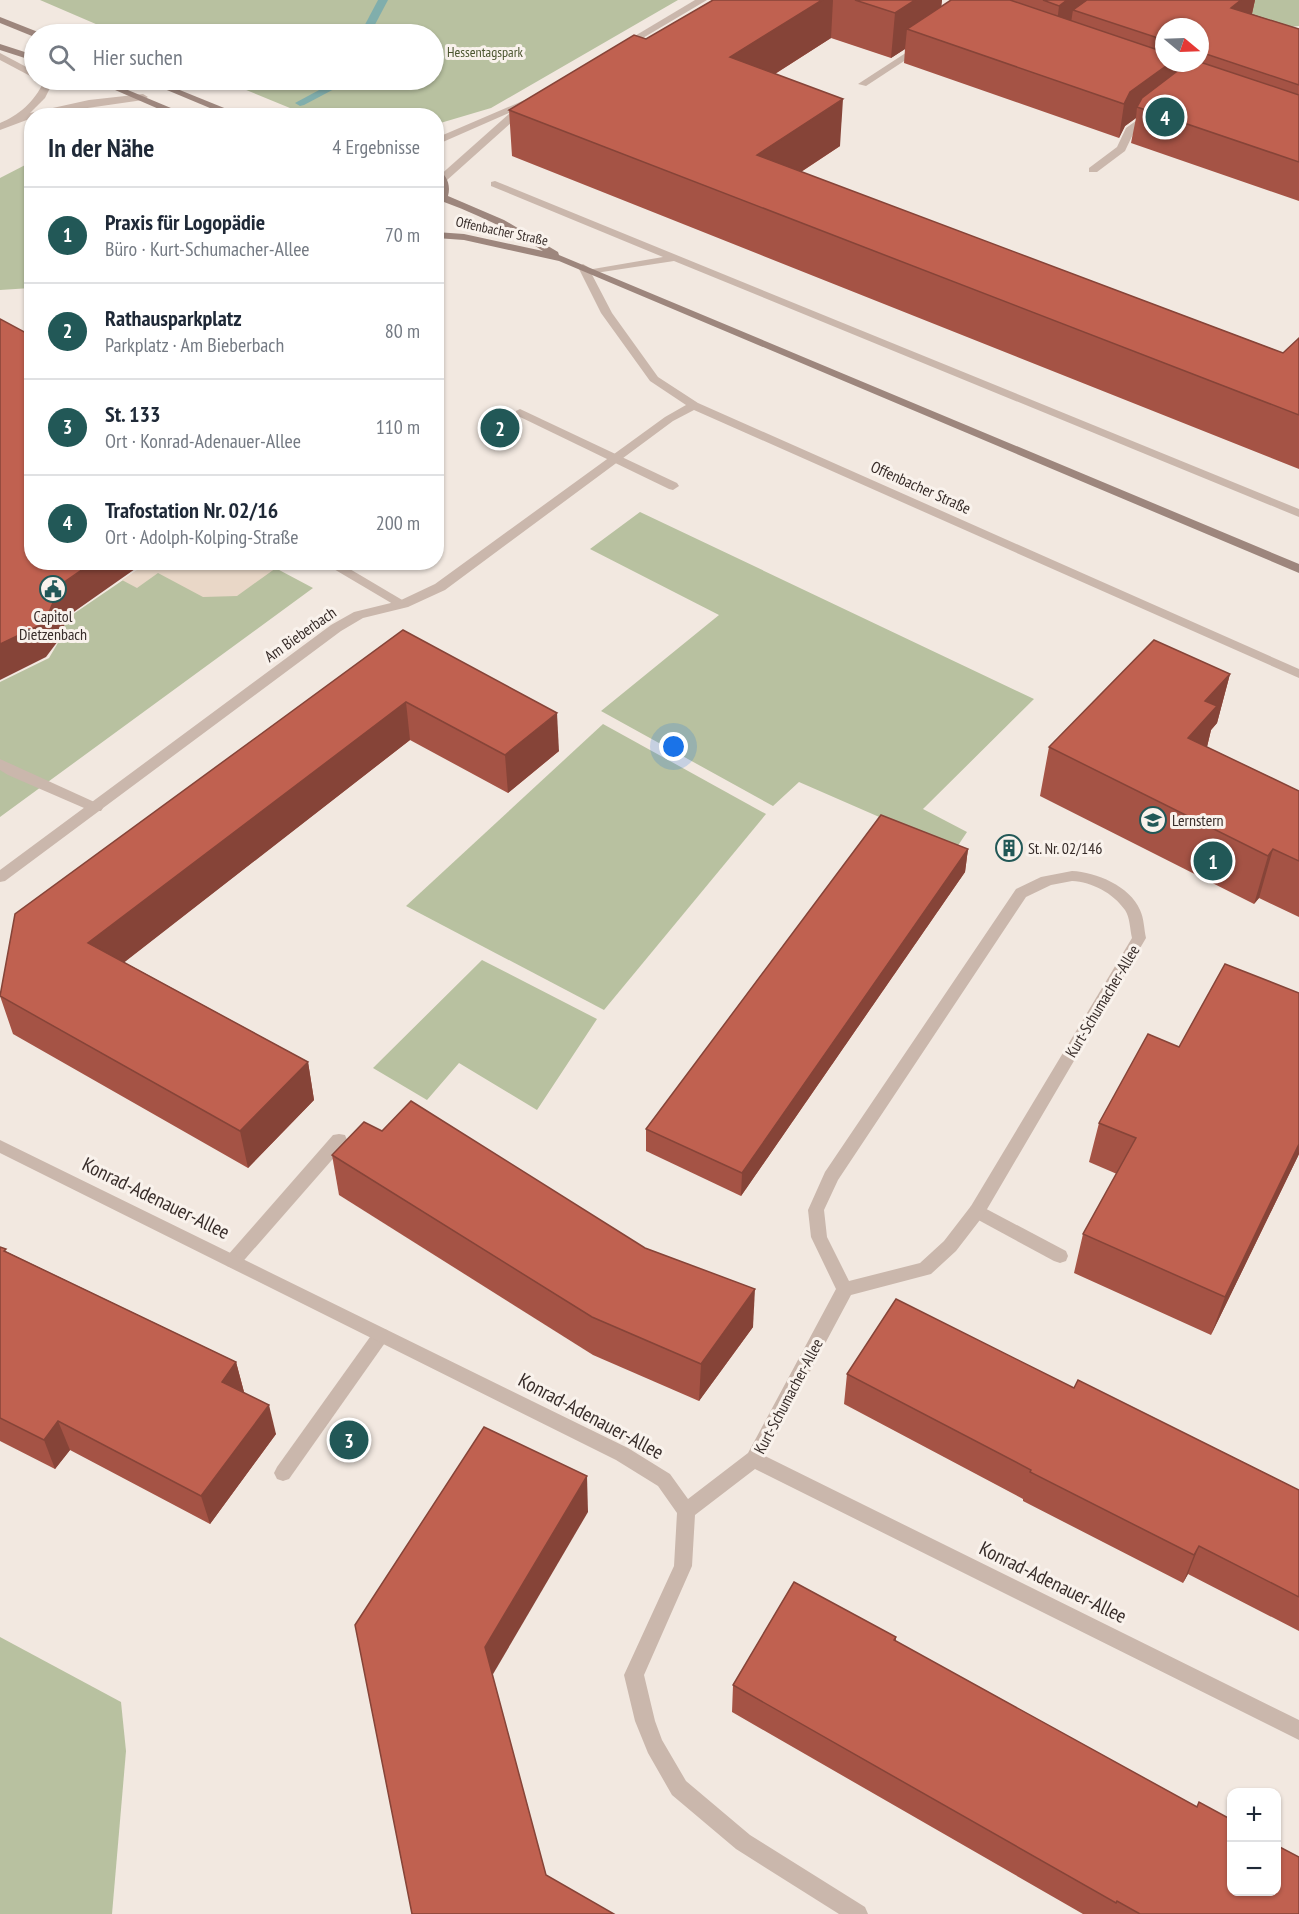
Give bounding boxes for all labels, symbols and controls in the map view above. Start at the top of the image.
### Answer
north arrow [1155,18,1209,72]
search box [24,24,444,90]
icon: search [45,41,78,74]
text: Hier suchen [93,43,183,71]
park label: Hessentagspark [447,43,523,61]
pin: 4 [1146,94,1184,140]
text: In der Nähe [48,131,154,164]
text: 4 Ergebnisse [332,134,420,160]
text: Praxis für Logopädie [105,208,265,236]
street label: Offenbacher Straße [454,212,550,250]
text: 1 [63,222,72,248]
text: 70 m [385,222,420,248]
text: Büro · Kurt-Schumacher-Allee [105,236,310,262]
text: Rathausparkplatz [105,304,242,332]
text: 2 [63,318,72,344]
text: 80 m [385,318,420,344]
text: Parkplatz · Am Bieberbach [105,332,284,358]
text: St. 133 [105,400,160,428]
pin: 2 [480,406,520,450]
text: 3 [63,414,72,440]
text: 110 m [376,414,420,440]
text: Ort · Konrad-Adenauer-Allee [105,428,301,454]
street label: Offenbacher Straße [868,456,974,518]
text: Trafostation Nr. 02/16 [105,496,278,524]
text: 4 [63,510,72,536]
text: 200 m [376,510,420,536]
text: Ort · Adolph-Kolping-Straße [105,524,299,550]
public building icon: Capitol Dietzenbach [38,574,68,604]
street label: Am Bieberbach [260,602,340,666]
place label: Capitol Dietzenbach [19,606,87,644]
your location [659,732,688,761]
school or university icon: Lernstern [1138,805,1168,835]
place label: Lernstern [1172,810,1224,830]
building icon: St. Nr. 02/146 [994,833,1024,863]
place label: St. Nr. 02/146 [1028,838,1103,858]
pin: 1 [1194,838,1232,884]
street label: Kurt-Schumacher-Allee [1061,941,1143,1061]
street label: Konrad-Adenauer-Allee [78,1151,234,1245]
street label: Kurt-Schumacher-Allee [749,1335,827,1457]
street label: Konrad-Adenauer-Allee [514,1367,668,1465]
pin: 3 [330,1418,368,1462]
street label: Konrad-Adenauer-Allee [975,1535,1131,1629]
map controls [1227,1788,1281,1896]
button: + [1227,1788,1281,1842]
button: − [1227,1842,1281,1896]

